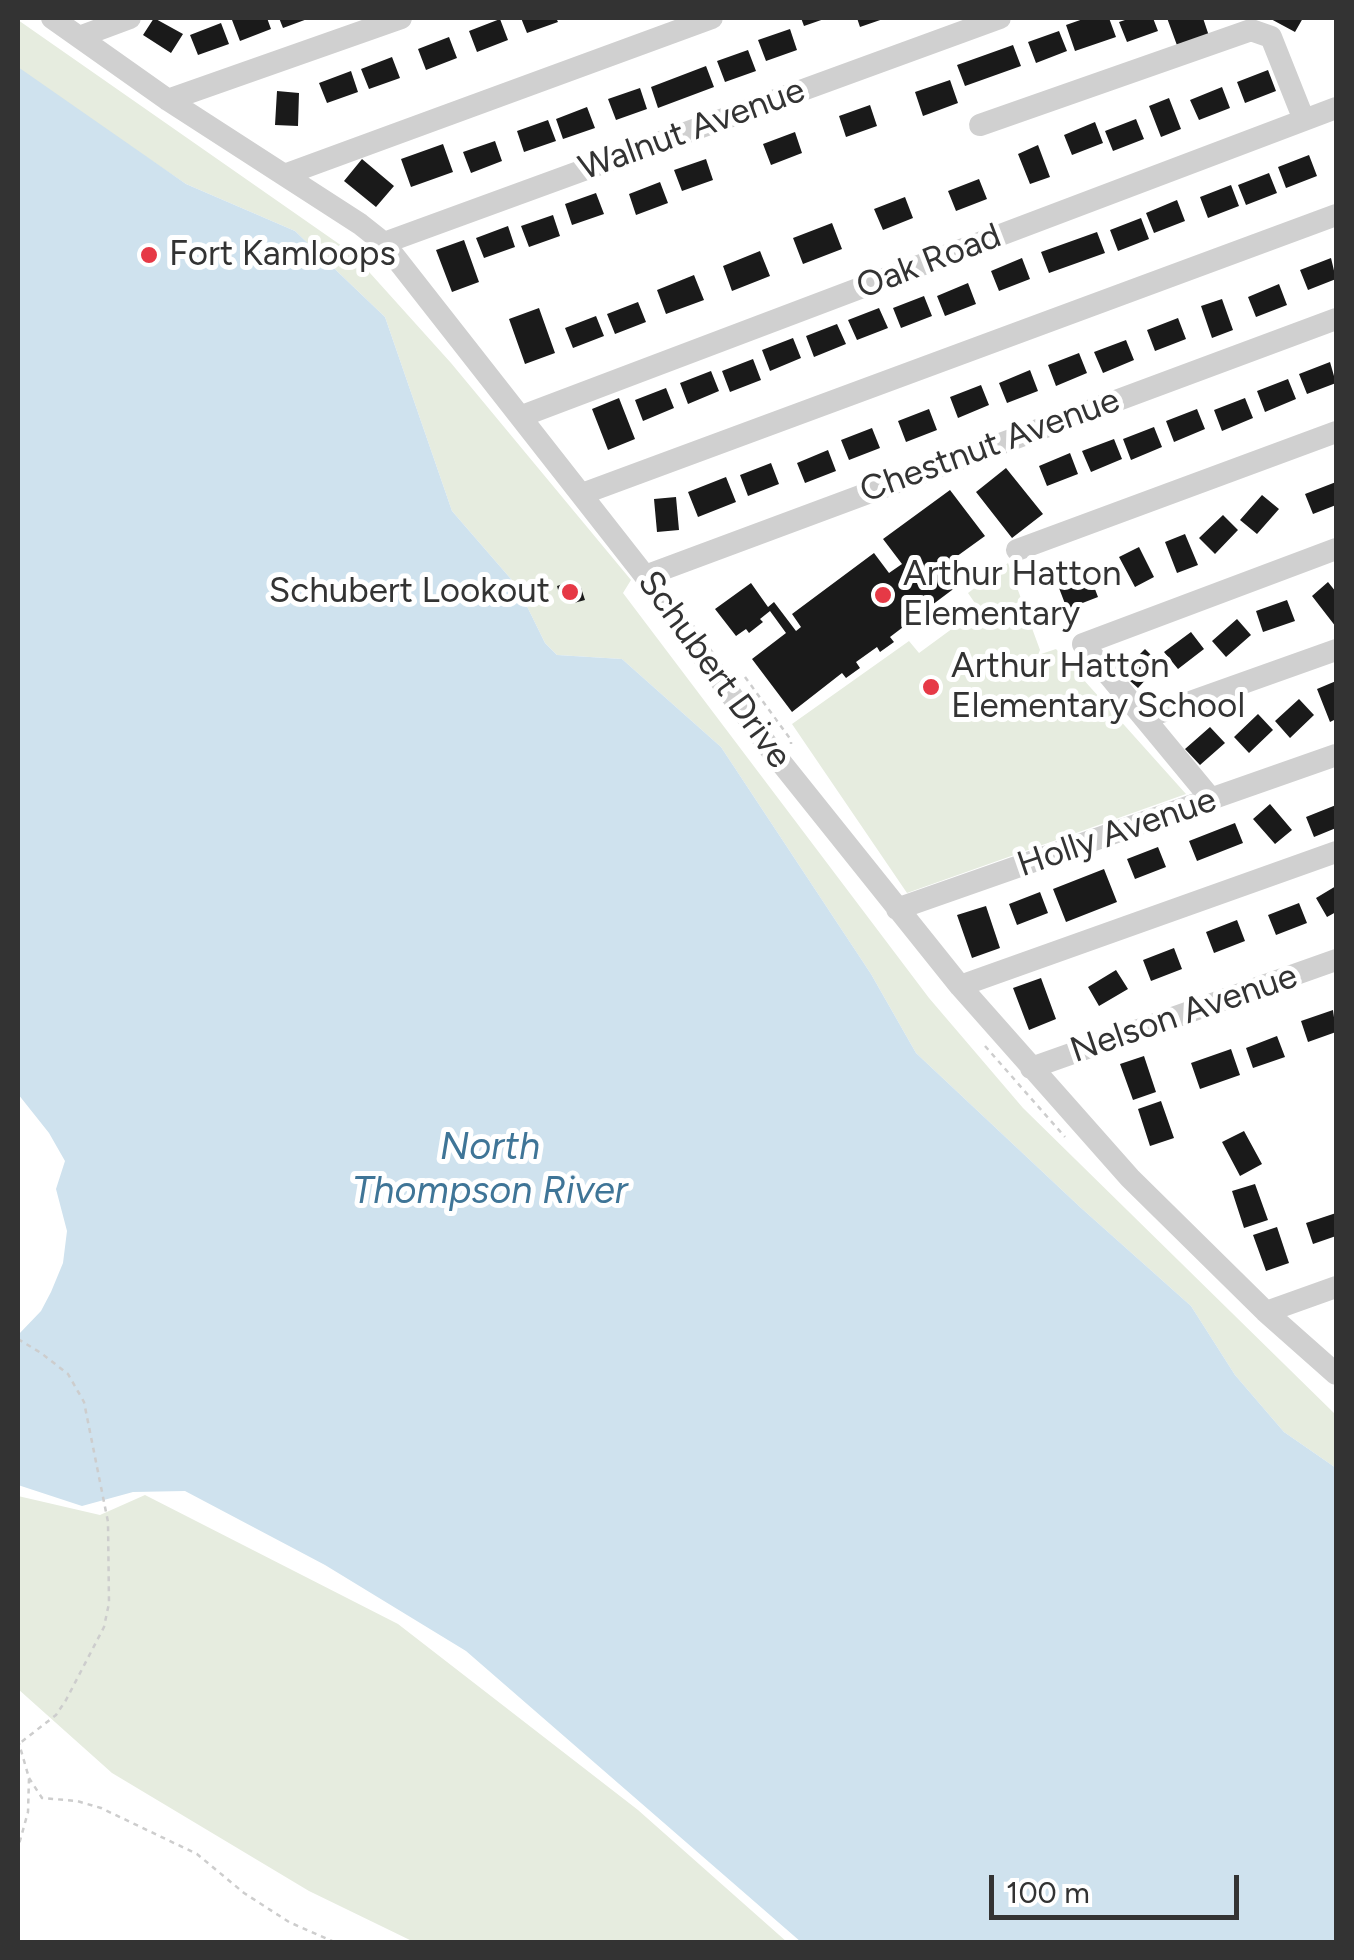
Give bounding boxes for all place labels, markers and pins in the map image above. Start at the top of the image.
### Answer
place label: Fort Kamloops [169,234,396,276]
marker: Fort Kamloops [138,244,160,266]
place label: Arthur Hatton Elementary [903,554,1122,636]
place label: Schubert Lookout [269,571,550,613]
marker: Schubert Lookout [559,581,581,603]
marker: Arthur Hatton Elementary [872,584,894,606]
place label: Arthur Hatton Elementary School [951,646,1245,728]
marker: Arthur Hatton Elementary School [920,676,942,698]

